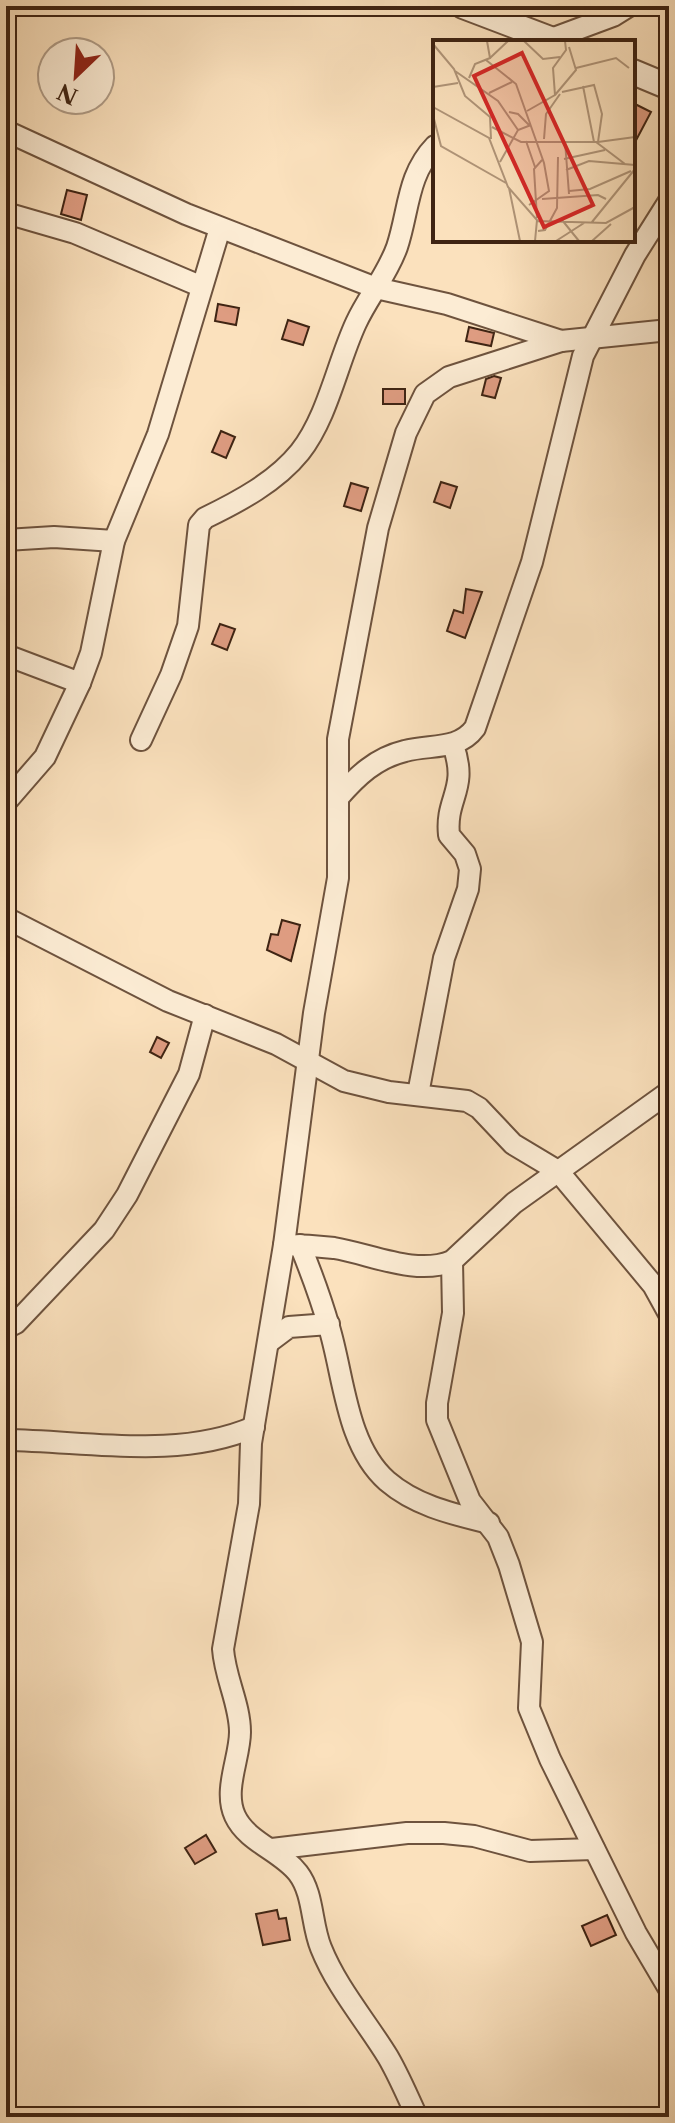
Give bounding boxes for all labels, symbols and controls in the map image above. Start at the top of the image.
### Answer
north arrow [36,36,116,116]
inset map [433,40,635,242]
text: N [53,77,82,110]

